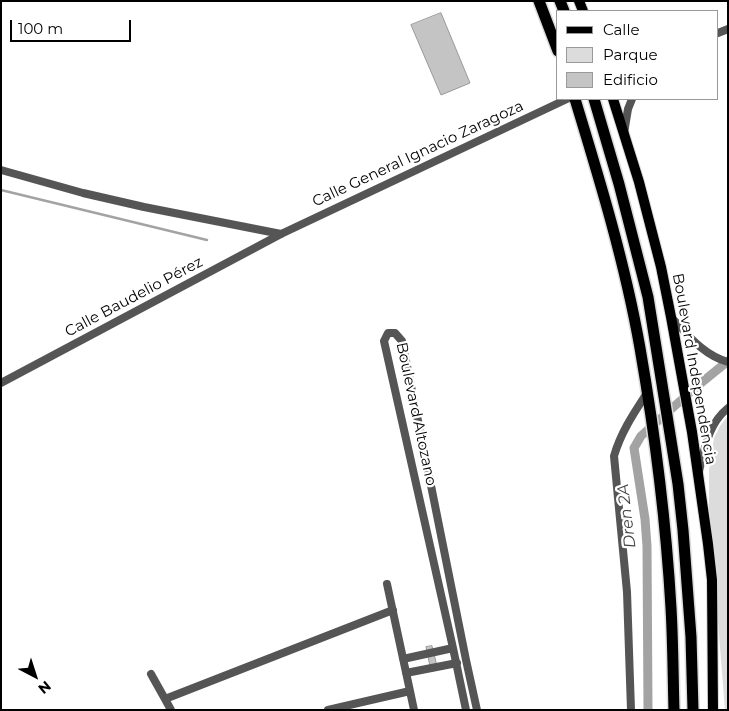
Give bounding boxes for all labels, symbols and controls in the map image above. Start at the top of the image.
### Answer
scale bar [12,10,134,42]
legend [556,10,719,100]
text: 100 m [18,19,63,38]
text: Calle [603,20,640,39]
text: Parque [603,45,658,64]
text: Edificio [603,70,658,89]
street label: Calle General Ignacio Zaragoza [310,97,526,211]
street label: Calle Baudelio Pérez [62,253,206,341]
street label: Boulevard Independencia [668,272,720,466]
street label: Boulevard Altozano [392,341,440,487]
water label: Dren 2A [614,483,640,549]
north arrow [10,651,60,701]
text: N [35,677,55,698]

